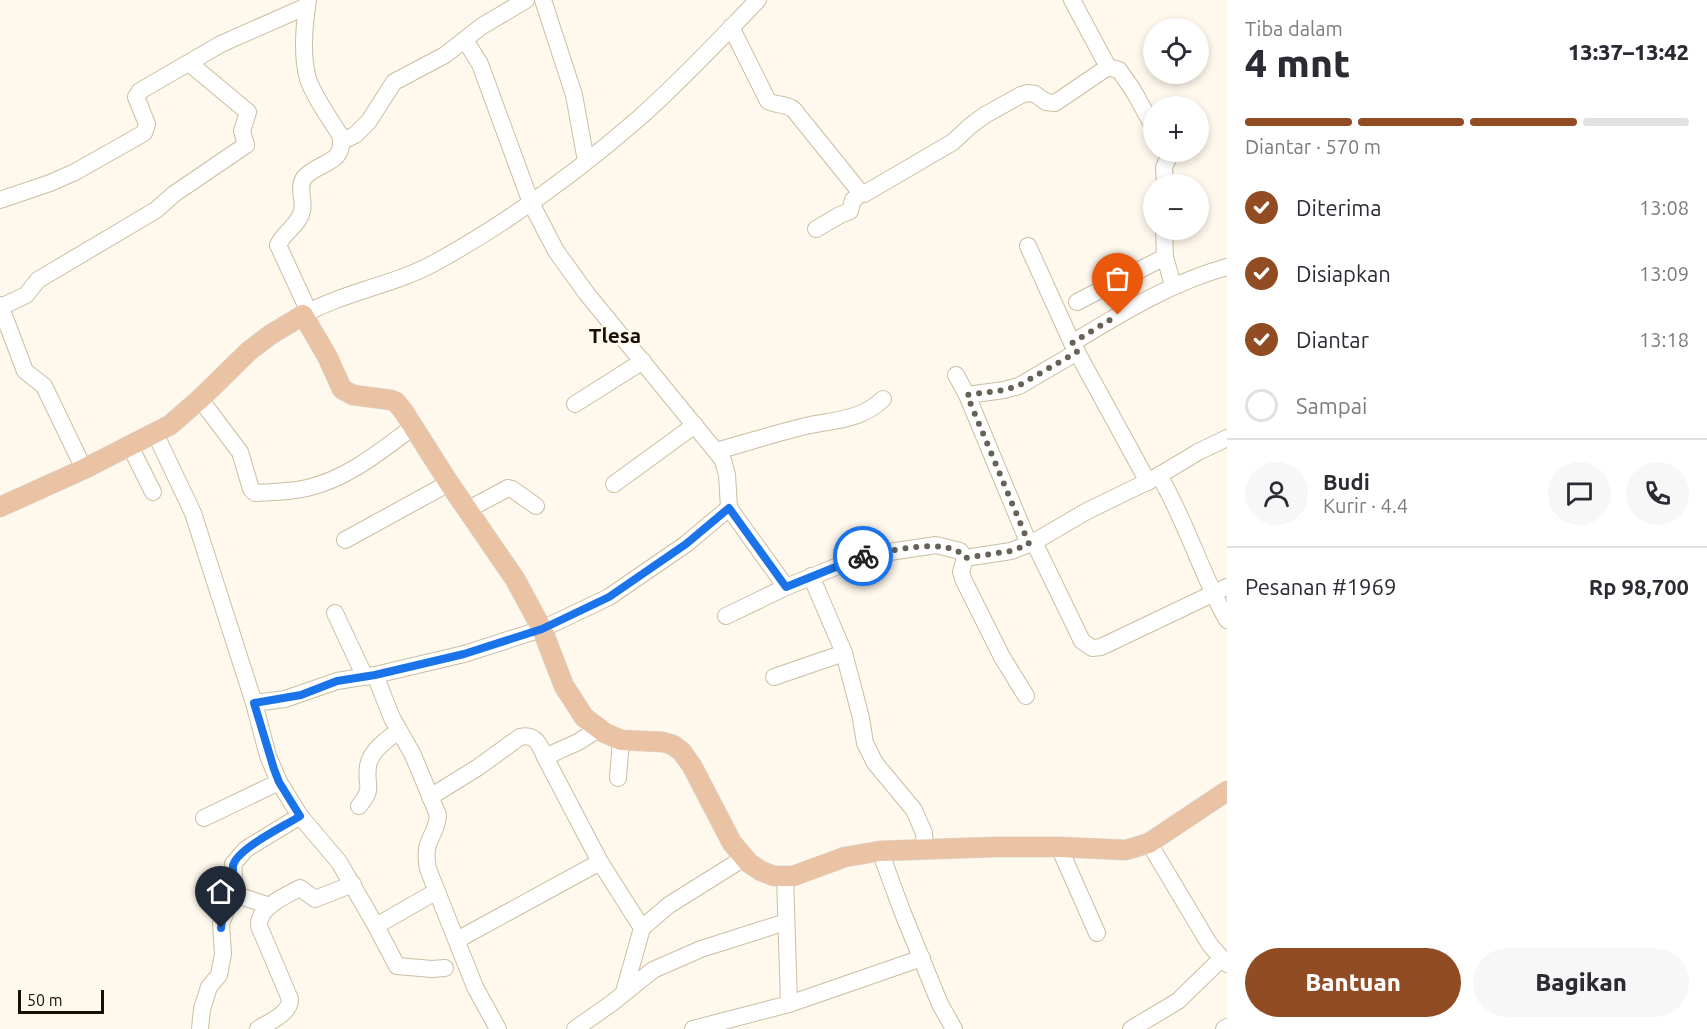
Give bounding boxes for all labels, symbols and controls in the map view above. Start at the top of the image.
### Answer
text: Tiba dalam [1245,17,1343,40]
map controls [1143,18,1209,240]
button: locate [1143,18,1209,84]
text: 13:37–13:42 [1568,39,1689,64]
text: 4 mnt [1245,41,1350,84]
button: + [1143,96,1209,162]
text: Diantar · 570 m [1245,135,1381,158]
button: − [1143,174,1209,240]
icon: check [1245,191,1278,224]
text: Diterima [1296,195,1382,220]
text: 13:08 [1639,196,1689,219]
pin [1092,253,1143,315]
icon: check [1245,257,1278,290]
text: Disiapkan [1296,261,1391,286]
icon: bag [1101,262,1134,295]
text: 13:09 [1639,262,1689,285]
district label: Tlesa [589,323,641,347]
icon: check [1245,323,1278,356]
text: Diantar [1296,327,1369,352]
text: 13:18 [1639,328,1689,351]
text: Sampai [1296,393,1367,418]
button: person [1245,462,1308,525]
button: chat [1548,462,1611,525]
button: phone [1626,462,1689,525]
text: Budi [1323,469,1370,494]
text: Kurir · 4.4 [1323,494,1408,517]
courier [833,526,893,586]
icon: bike [847,540,880,573]
text: Pesanan #1969 [1245,574,1396,599]
text: Rp 98,700 [1589,574,1689,599]
pin [195,866,246,928]
icon: home [204,875,237,908]
button: Bantuan [1245,948,1461,1017]
button: Bagikan [1473,948,1689,1017]
scale bar [18,987,104,1014]
text: 50 m [27,991,63,1009]

